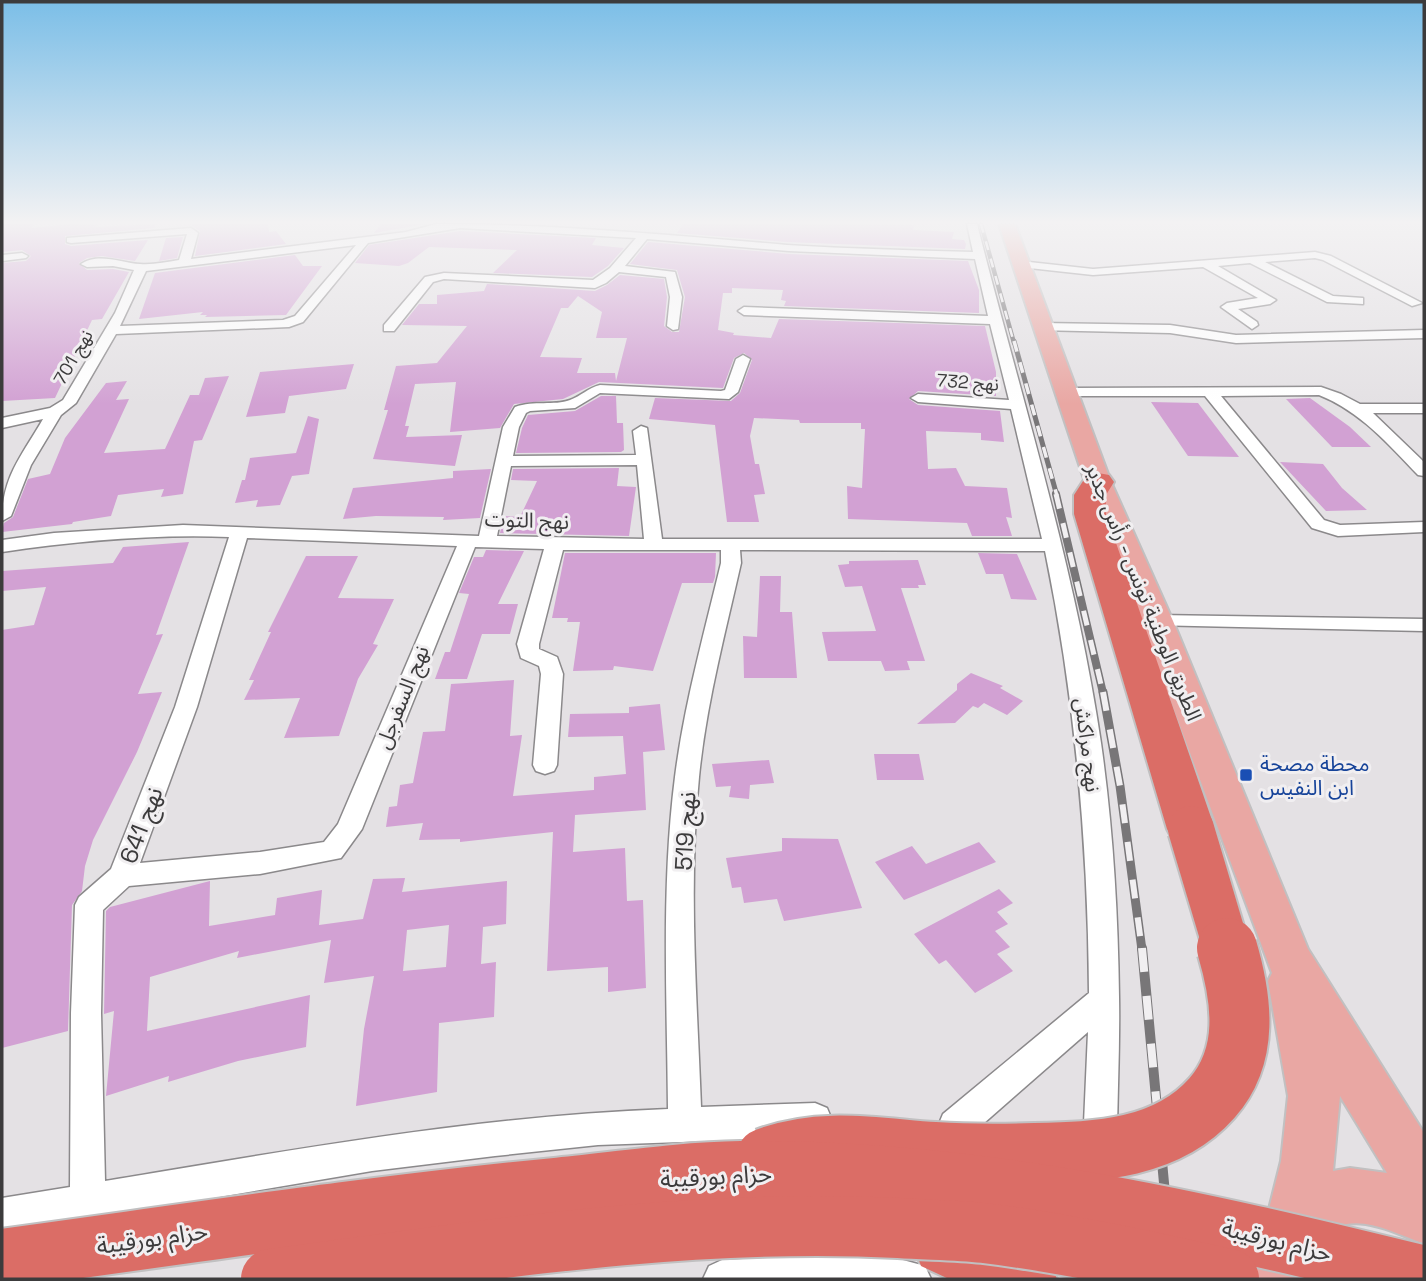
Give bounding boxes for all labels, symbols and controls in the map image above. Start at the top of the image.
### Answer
street label: نهج 701 [48,326,100,389]
street label: نهج 732 [936,368,1000,398]
street label: الطريق الوطنية تونس - رأس جدير [1079,458,1208,725]
street label: نهج التوت [484,505,570,537]
street label: نهج السفرجل [369,641,437,753]
street label: نهج مراكش [1067,696,1107,794]
place label: محطة مصحة ابن النفيس [1260,750,1369,801]
marker: محطة مصحة ابن النفيس [1238,767,1254,783]
street label: نهج 641 [112,782,172,868]
street label: نهج 519 [667,791,705,871]
street label: حزام بورقيبة [659,1158,773,1197]
street label: حزام بورقيبة [1218,1211,1335,1271]
street label: حزام بورقيبة [94,1215,210,1264]

